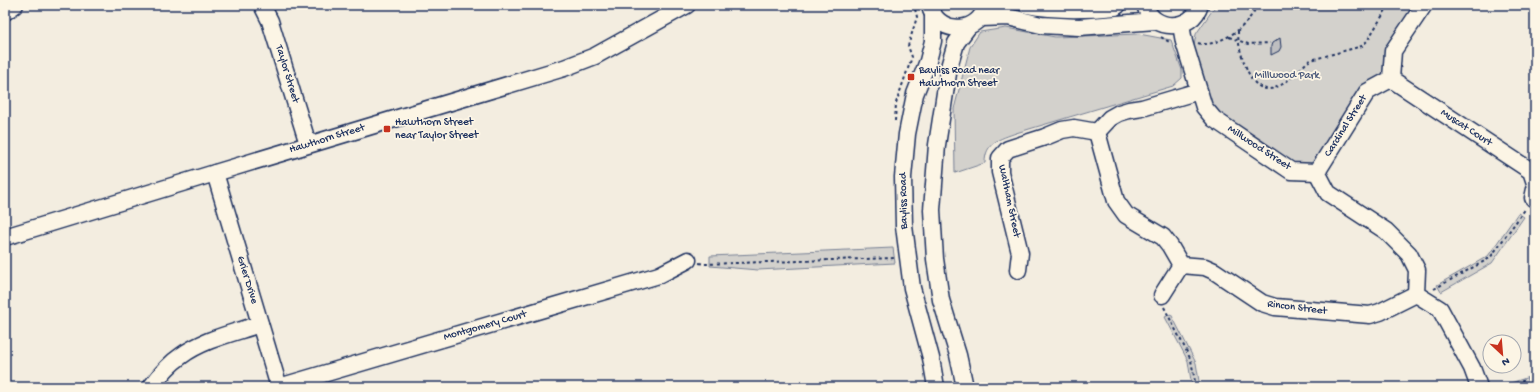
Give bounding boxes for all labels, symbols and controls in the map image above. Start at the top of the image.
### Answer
street label: Taylor Street [272,43,302,106]
place label: Bayliss Road near Hawthorn Street [918,65,1000,90]
park label: Millwood Park [1255,70,1321,82]
marker: Bayliss Road near Hawthorn Street [906,72,916,82]
street label: Cardinal Street [1322,92,1371,159]
street label: Muscat Court [1438,107,1495,150]
place label: Hawthorn Street near Taylor Street [395,117,480,142]
street label: Hawthorn Street [288,121,368,156]
street label: Millwood Street [1225,123,1294,174]
marker: Hawthorn Street near Taylor Street [382,124,392,134]
street label: Waltham Street [995,163,1023,240]
street label: Bayliss Road [897,171,911,230]
street label: Grier Drive [234,255,260,306]
street label: Rincon Street [1267,298,1329,318]
street label: Montgomery Court [442,308,529,344]
north arrow [1482,334,1522,374]
text: N [1500,354,1511,368]

